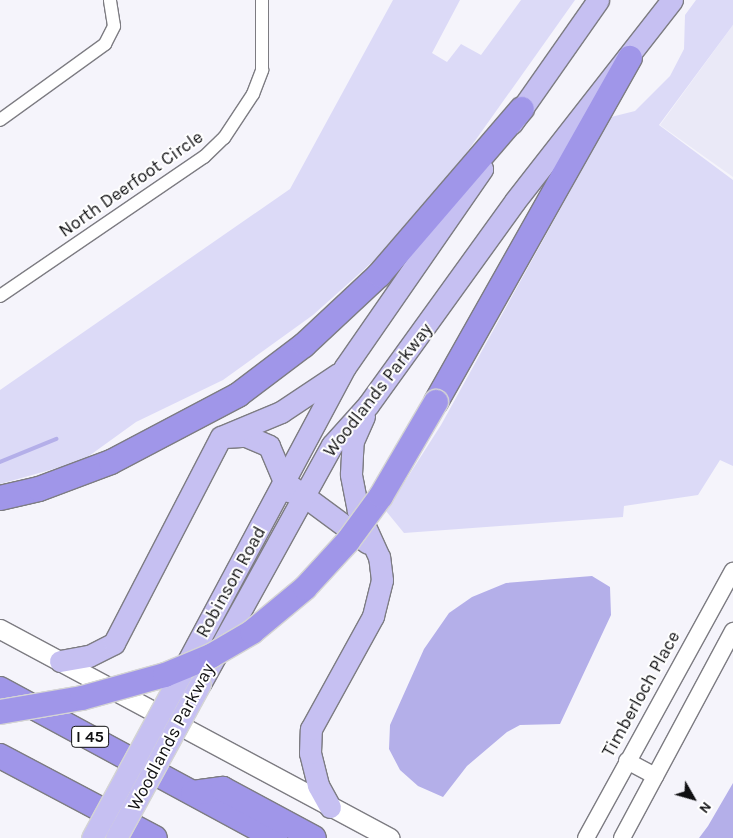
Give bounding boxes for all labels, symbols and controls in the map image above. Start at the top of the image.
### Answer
street label: North Deerfoot Circle [55,126,207,242]
street label: Woodlands Parkway [319,319,437,461]
street label: Robinson Road [192,523,270,641]
street label: Timberloch Place [598,627,684,761]
street label: Woodlands Parkway [123,660,219,814]
road number: I 45 [70,724,110,750]
north arrow [668,773,718,823]
text: N [695,798,715,817]

